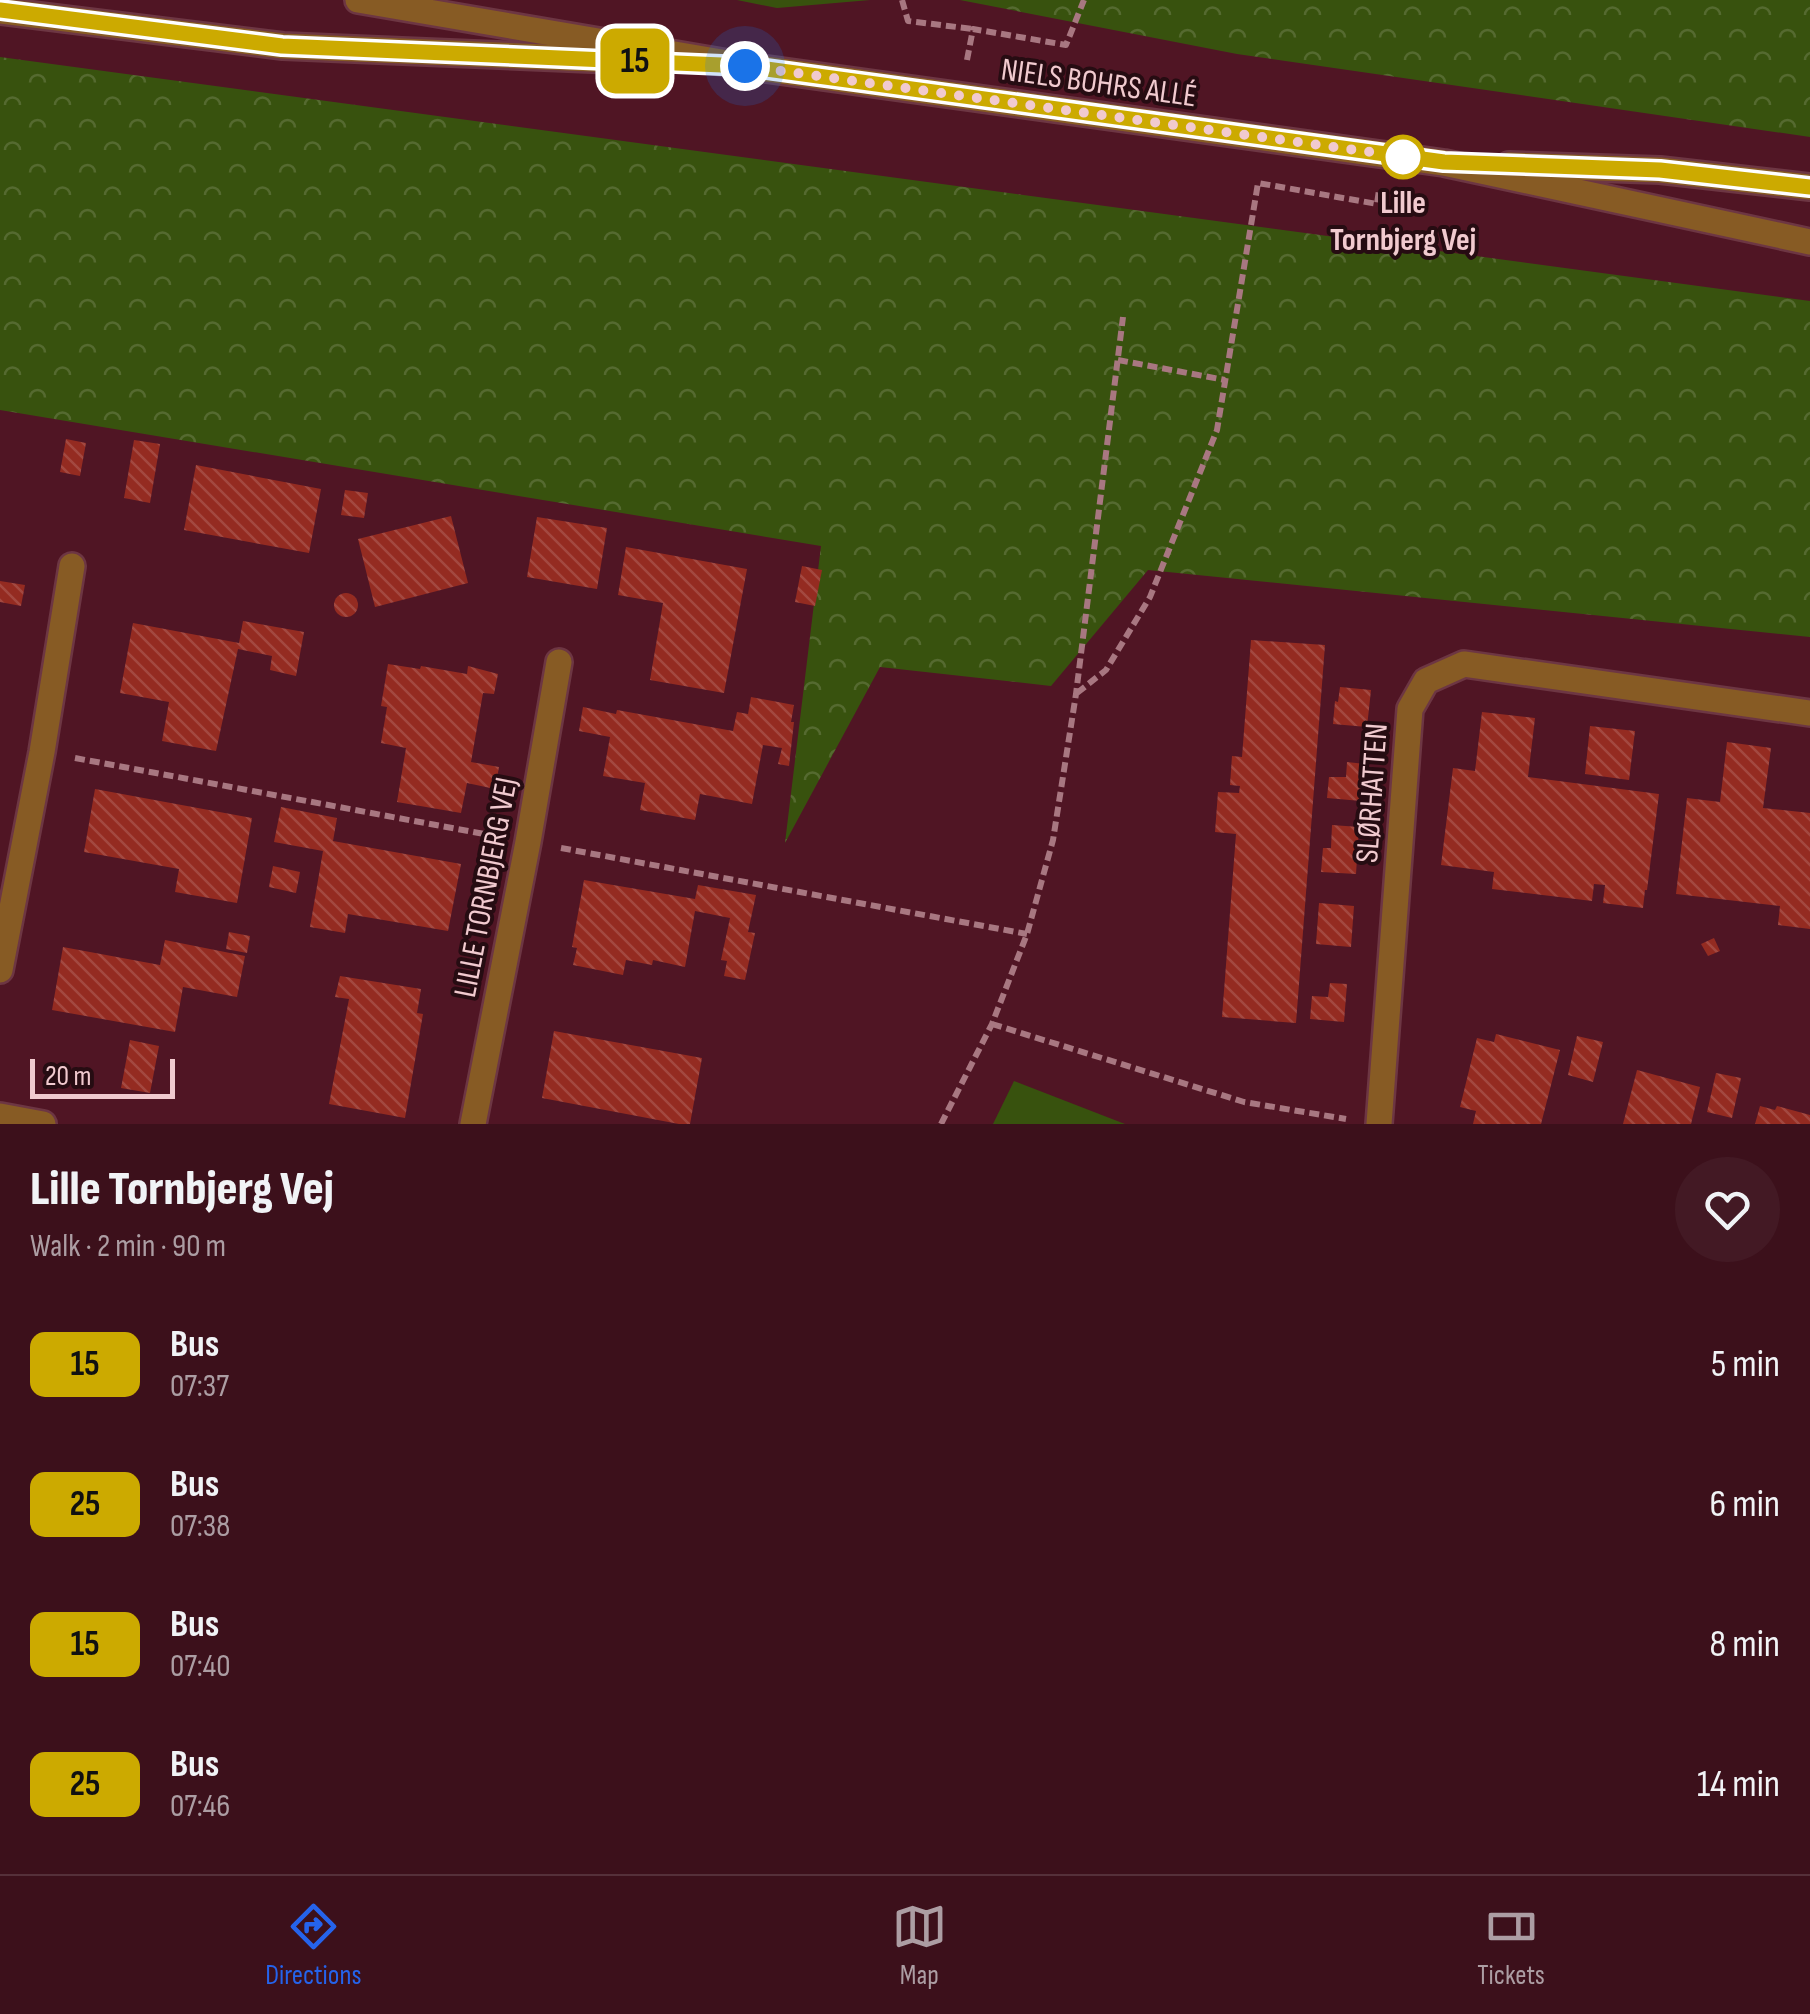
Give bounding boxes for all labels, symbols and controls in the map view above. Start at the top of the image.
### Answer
line badge: 15 [590,28,680,94]
text: 15 [620,40,650,83]
your location [720,41,770,91]
street label: NIELS BOHRS ALLÉ [999,50,1199,117]
marker: Lille Tornbjerg Vej [1382,136,1424,178]
place label: Lille Tornbjerg Vej [1330,184,1476,260]
street label: SLØRHATTEN [1348,722,1397,864]
street label: LILLE TORNBJERG VEJ [446,774,527,1001]
scale bar [30,1054,175,1098]
text: 20 m [45,1060,91,1093]
button: heart [1675,1157,1780,1262]
text: Lille Tornbjerg Vej [30,1161,334,1218]
text: Walk · 2 min · 90 m [30,1227,226,1266]
text: Bus [170,1322,219,1367]
text: 5 min [1711,1342,1780,1387]
text: 15 [70,1343,100,1386]
text: 07:37 [170,1367,229,1406]
text: Bus [170,1462,219,1507]
text: 6 min [1710,1482,1780,1527]
text: 25 [70,1483,100,1526]
text: 07:38 [170,1507,230,1546]
text: Bus [170,1602,219,1647]
text: 8 min [1710,1622,1780,1667]
text: 15 [70,1623,100,1666]
text: 07:40 [170,1647,230,1686]
text: Bus [170,1742,219,1787]
text: 14 min [1697,1762,1780,1807]
text: 25 [70,1763,100,1806]
text: 07:46 [170,1787,230,1826]
tab: Directions [265,1899,361,1992]
tab: Map [892,1899,947,1992]
tab: Tickets [1477,1899,1545,1992]

